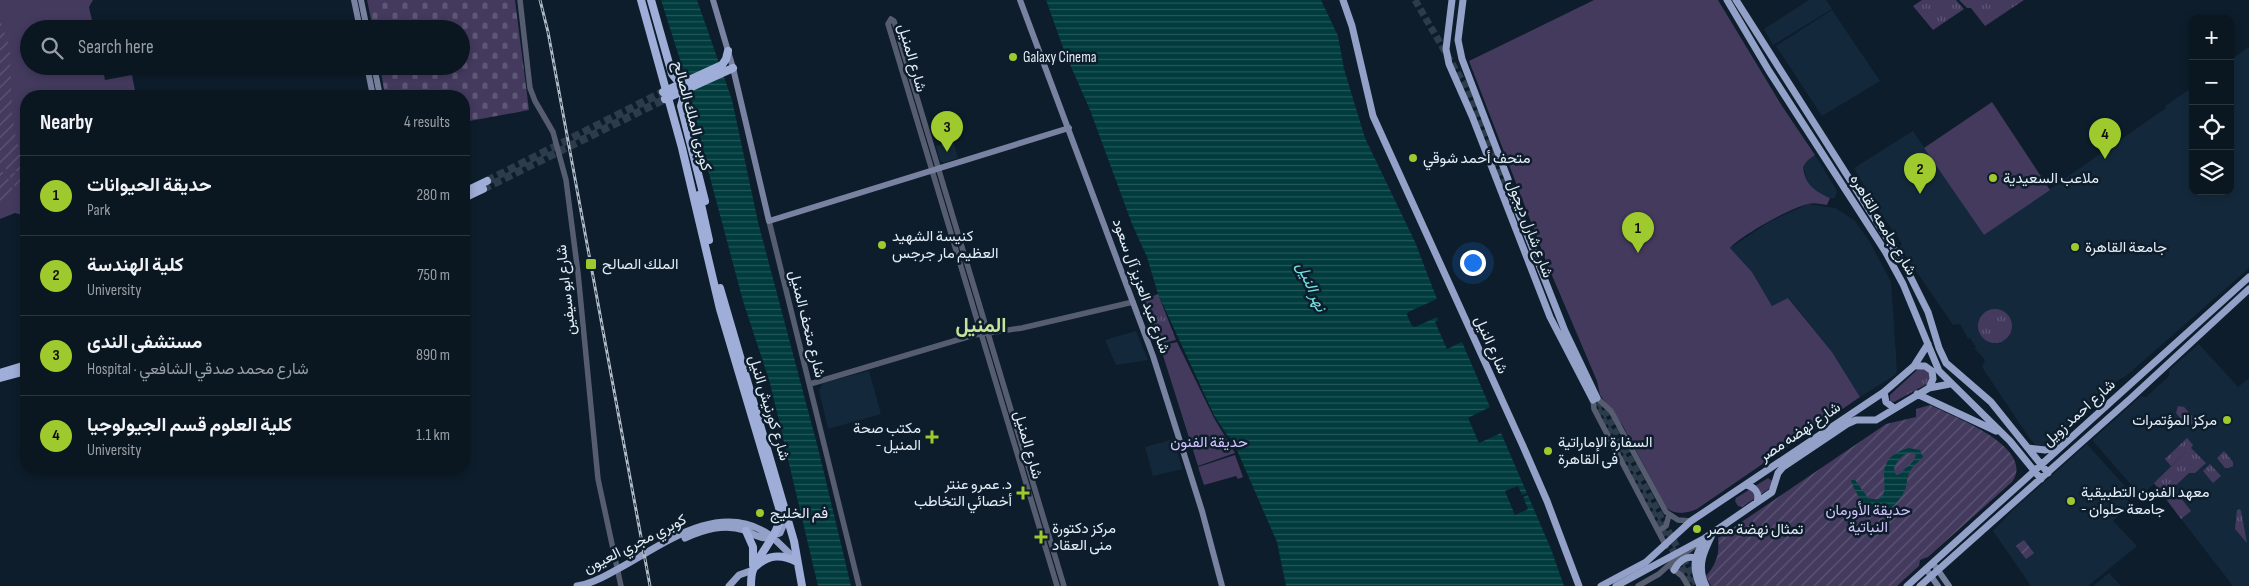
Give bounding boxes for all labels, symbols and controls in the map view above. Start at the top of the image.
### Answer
map controls [2189,15,2234,195]
button: + [2189,15,2234,60]
search box [20,20,470,75]
street label: شارع المنيل [892,22,931,95]
icon: search [38,34,66,62]
text: Search here [78,36,154,59]
place label: Galaxy Cinema [1023,48,1097,67]
marker: Galaxy Cinema [1007,51,1019,63]
street label: كوبرى الملك الصالح [667,59,716,174]
button: − [2189,60,2234,105]
button: locate [2189,105,2234,150]
text: Nearby [40,110,93,135]
pin: 3 [931,111,963,152]
text: 4 results [404,113,450,132]
pin: 4 [2089,118,2121,159]
place label: متحف أحمد شوقي [1423,149,1531,171]
button: layers [2189,150,2234,195]
marker: متحف أحمد شوقي [1407,152,1419,164]
pin: 2 [1904,153,1936,194]
place label: ملاعب السعيدية [2003,169,2099,188]
street label: شارع جامعه القاهره [1845,171,1921,280]
marker: ملاعب السعيدية [1987,172,1999,184]
text: حديقة الحيوانات [87,174,212,197]
street label: شارع شارل ديجول [1502,177,1557,281]
text: 1 [53,186,59,205]
text: 280 m [416,186,450,205]
text: Park [87,201,110,220]
pin: 1 [1622,212,1654,253]
street label: شارع عبد العزيز آل سعود [1107,216,1174,357]
place label: كنيسة الشهيد العظيم مار جرجس [892,227,999,263]
place label: جامعة القاهرة [2085,238,2167,257]
marker: كنيسة الشهيد العظيم مار جرجس [876,239,888,251]
marker: جامعة القاهرة [2069,241,2081,253]
street label: شارع ابو سيفين [552,243,581,336]
your location [1460,250,1486,276]
text: كلية الهندسة [87,254,184,277]
place label: الملك الصالح [602,255,678,275]
marker: الملك الصالح [584,257,598,271]
water label: نهر النيل [1292,259,1331,316]
text: 2 [52,266,60,285]
text: 750 m [417,266,450,285]
street label: شارع متحف المنيل [784,268,830,380]
text: University [87,281,141,300]
street label: شارع النيل [1469,313,1512,377]
district label: المنيل [956,314,1006,338]
text: مستشفى الندى [87,331,202,354]
text: 3 [52,346,60,365]
text: 890 m [416,346,450,365]
street label: شارع كورنيش النيل [743,353,794,464]
text: Hospital · شارع محمد صدقي الشافعي [87,360,309,379]
street label: شارع احمد زويل [2039,375,2120,452]
street label: شارع نهضه مصر [1755,398,1845,468]
street label: شارع المنيل [1008,409,1047,482]
place label: مركز المؤتمرات [2132,411,2217,430]
text: كلية العلوم قسم الجيولوجيا [87,414,292,437]
marker: مركز المؤتمرات [2221,414,2233,426]
place label: مكتب صحة - المنيل [853,419,921,455]
text: 4 [52,426,60,445]
text: 1.1 km [416,426,450,445]
marker: مكتب صحة - المنيل [925,430,939,444]
park label: حديقة الفنون [1170,433,1248,452]
place label: السفارة الإماراتية فى القاهرة [1558,433,1653,469]
text: University [87,441,141,460]
marker: السفارة الإماراتية فى القاهرة [1542,445,1554,457]
place label: د. عمرو عنتر أخصائي التخاطب [914,475,1013,514]
place label: معهد الفنون التطبيقية - جامعة حلوان [2081,483,2210,519]
marker: د. عمرو عنتر أخصائي التخاطب [1016,486,1030,500]
marker: معهد الفنون التطبيقية - جامعة حلوان [2065,495,2077,507]
park label: حديقة الأورمان النباتية [1825,501,1911,537]
place label: فم الخليج [770,504,828,524]
marker: فم الخليج [754,507,766,519]
street label: كوبري مجري العيون [580,510,691,581]
place label: مركز دكتورة منى العقاد [1052,519,1116,555]
place label: تمثال نهضة مصر [1706,520,1804,539]
marker: تمثال نهضة مصر [1691,523,1703,535]
marker: مركز دكتورة منى العقاد [1034,530,1048,544]

